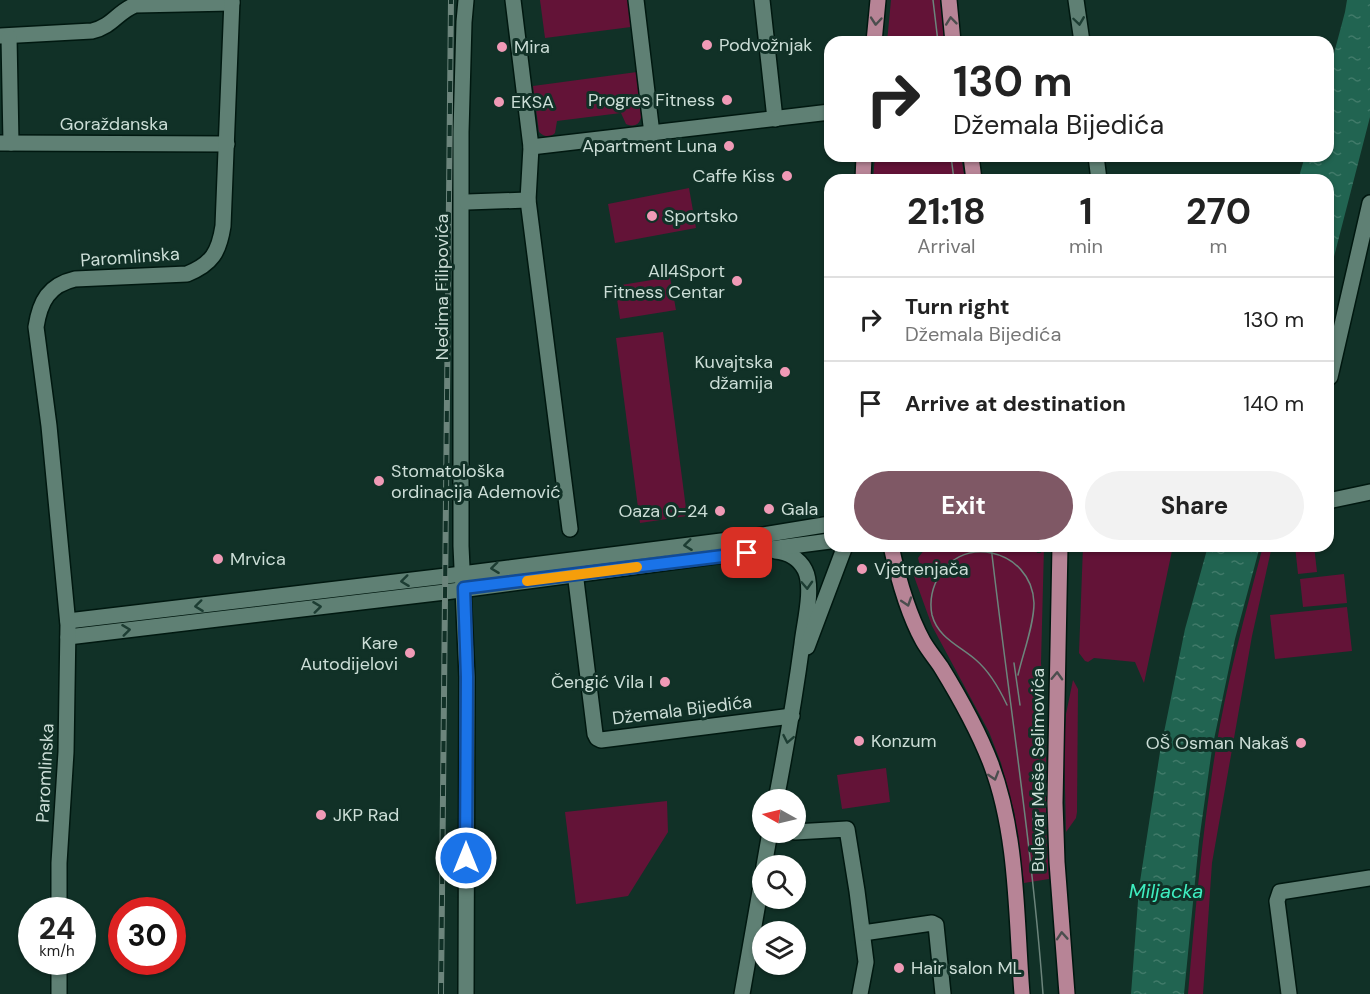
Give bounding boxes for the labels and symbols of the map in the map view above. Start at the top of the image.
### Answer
one-way arrow [870,16,883,26]
one-way arrow [945,16,958,26]
one-way arrow [1073,16,1085,26]
place label: Podvožnjak [719,33,812,57]
place label: Mira [514,35,550,59]
marker: Podvožnjak [700,38,714,52]
marker: Mira [495,40,509,54]
place label: Progres Fitness [588,88,715,112]
place label: EKSA [511,90,554,114]
marker: Progres Fitness [720,93,734,107]
marker: EKSA [492,95,506,109]
street label: Goraždanska [60,112,168,136]
place label: Apartment Luna [582,134,717,158]
marker: Apartment Luna [722,139,736,153]
place label: Caffe Kiss [693,164,775,188]
marker: Caffe Kiss [780,169,794,183]
place label: Sportsko [664,204,738,228]
marker: Sportsko [645,209,659,223]
street label: Nedima Filipovića [430,214,454,360]
street label: Paromlinska [80,242,180,272]
place label: All4Sport Fitness Centar [604,259,725,304]
marker: All4Sport Fitness Centar [730,274,744,288]
place label: Kuvajtska džamija [694,350,773,395]
marker: Kuvajtska džamija [778,365,792,379]
place label: Stomatološka ordinacija Ademović [391,459,561,504]
marker: Stomatološka ordinacija Ademović [372,474,386,488]
place label: Gala [781,497,818,521]
place label: Oaza 0-24 [618,499,708,523]
marker: Gala [762,502,776,516]
marker: Oaza 0-24 [713,504,727,518]
pin [721,527,772,578]
one-way arrow [684,538,693,550]
place label: Mrvica [230,547,286,571]
marker: Mrvica [211,552,225,566]
place label: Vjetrenjača [874,557,969,581]
one-way arrow [490,562,500,574]
marker: Vjetrenjača [855,562,869,576]
one-way arrow [400,574,409,587]
one-way arrow [800,581,813,590]
one-way arrow [899,596,912,607]
one-way arrow [194,599,203,612]
one-way arrow [312,602,322,614]
one-way arrow [122,625,131,637]
place label: Kare Autodijelovi [300,631,398,676]
marker: Kare Autodijelovi [403,646,417,660]
street label: Bulevar Meše Selimovića [1026,668,1050,872]
place label: Čengić Vila I [551,670,653,694]
one-way arrow [1051,671,1063,680]
marker: Čengić Vila I [658,675,672,689]
street label: Džemala Bijedića [611,690,753,730]
street label: Paromlinska [30,723,60,823]
place label: Konzum [871,729,937,753]
place label: OŠ Osman Nakaš [1146,731,1289,755]
one-way arrow [782,734,795,744]
marker: Konzum [852,734,866,748]
marker: OŠ Osman Nakaš [1294,736,1308,750]
one-way arrow [987,770,999,781]
north arrow [752,789,806,843]
place label: JKP Rad [333,803,399,827]
marker: JKP Rad [314,808,328,822]
position arrow [434,826,498,890]
water label: Miljacka [1129,878,1203,904]
speed limit sign: 30 [108,897,186,975]
one-way arrow [1056,931,1069,940]
place label: Hair salon ML [911,956,1022,980]
marker: Hair salon ML [892,961,906,975]

